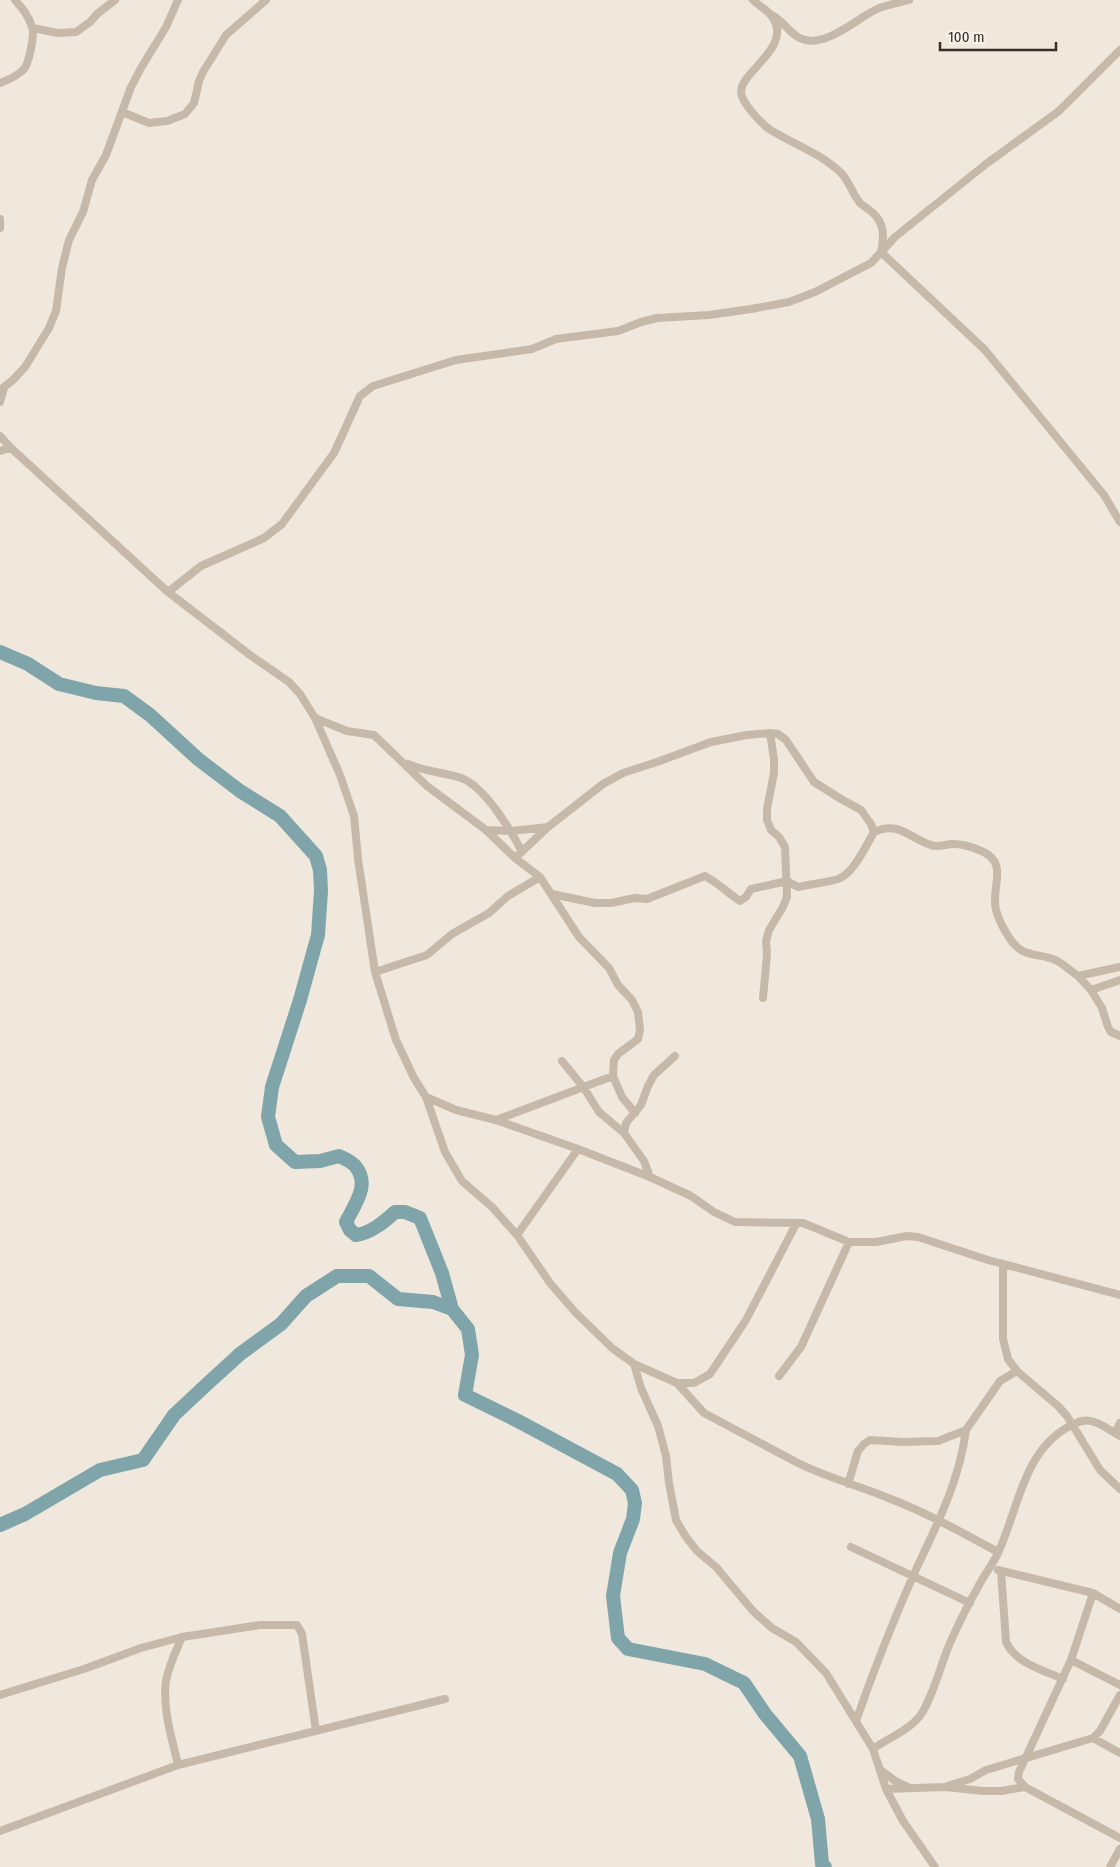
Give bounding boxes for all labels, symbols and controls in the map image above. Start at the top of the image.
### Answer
scale bar [940,20,1056,52]
text: 100 m [948,28,985,46]

